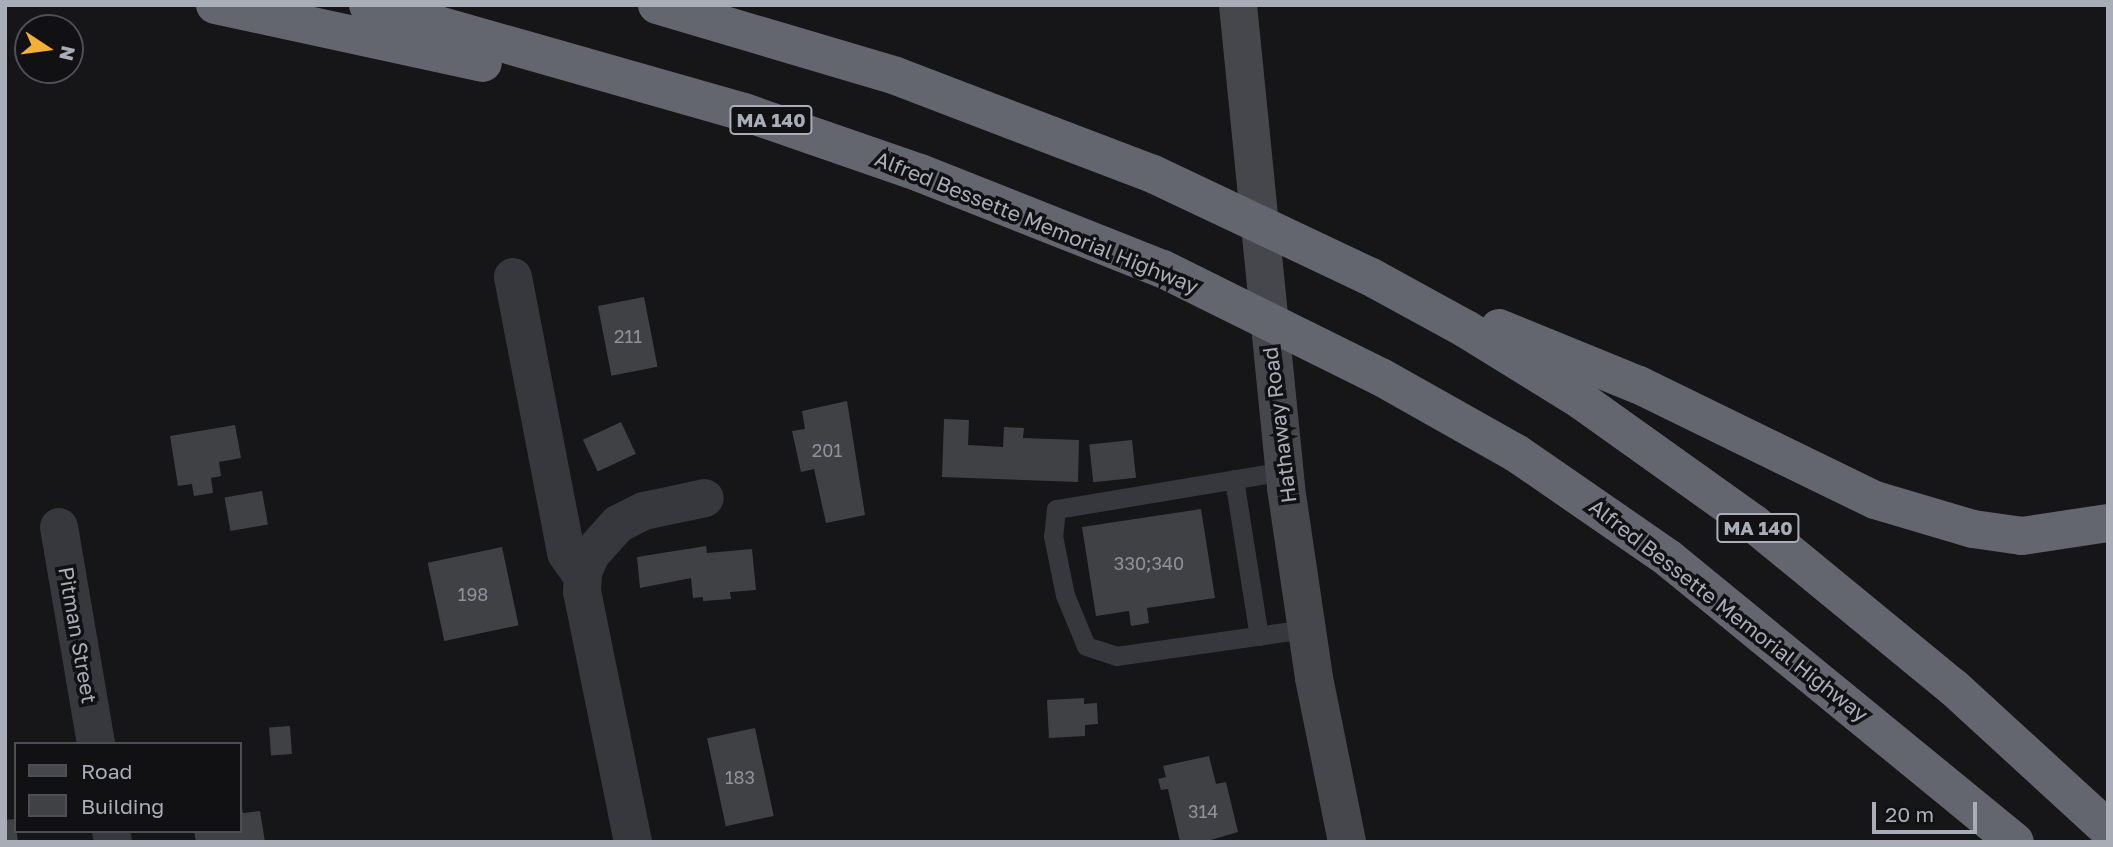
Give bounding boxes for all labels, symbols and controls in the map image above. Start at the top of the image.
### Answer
north arrow [14,14,84,84]
text: N [55,44,81,63]
road number: MA 140 [729,104,813,136]
street label: Alfred Bessette Memorial Highway [872,145,1202,299]
house number: 211 [614,325,642,347]
street label: Hathaway Road [1257,346,1301,504]
house number: 201 [812,439,842,461]
street label: Alfred Bessette Memorial Highway [1585,493,1873,727]
road number: MA 140 [1716,512,1800,544]
house number: 330;340 [1114,552,1184,574]
street label: Pitman Street [54,565,102,705]
house number: 198 [458,583,488,605]
legend [14,742,242,833]
text: Road [81,758,132,784]
house number: 183 [725,766,755,788]
scale bar [1875,788,1980,832]
text: Building [81,793,164,819]
house number: 314 [1188,800,1218,822]
text: 20 m [1885,801,1934,827]

